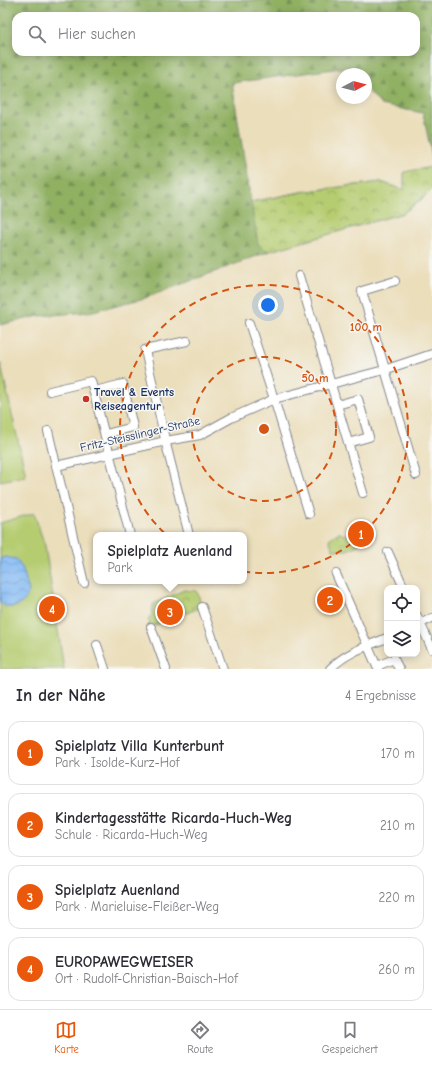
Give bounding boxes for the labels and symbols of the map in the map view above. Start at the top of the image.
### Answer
north arrow [336,68,372,104]
your location [258,295,278,315]
text: 100 m [350,320,382,334]
text: 50 m [301,371,329,385]
place label: Travel & Events Reiseagentur [94,385,174,413]
marker: Travel & Events Reiseagentur [81,394,91,404]
street label: Fritz-Steisslinger-Straße [79,413,201,455]
centre of rings [257,422,271,436]
pin: 1 [348,519,374,549]
pin: 2 [317,585,343,615]
pin: 4 [39,594,65,624]
pin: 3 [157,597,183,627]

